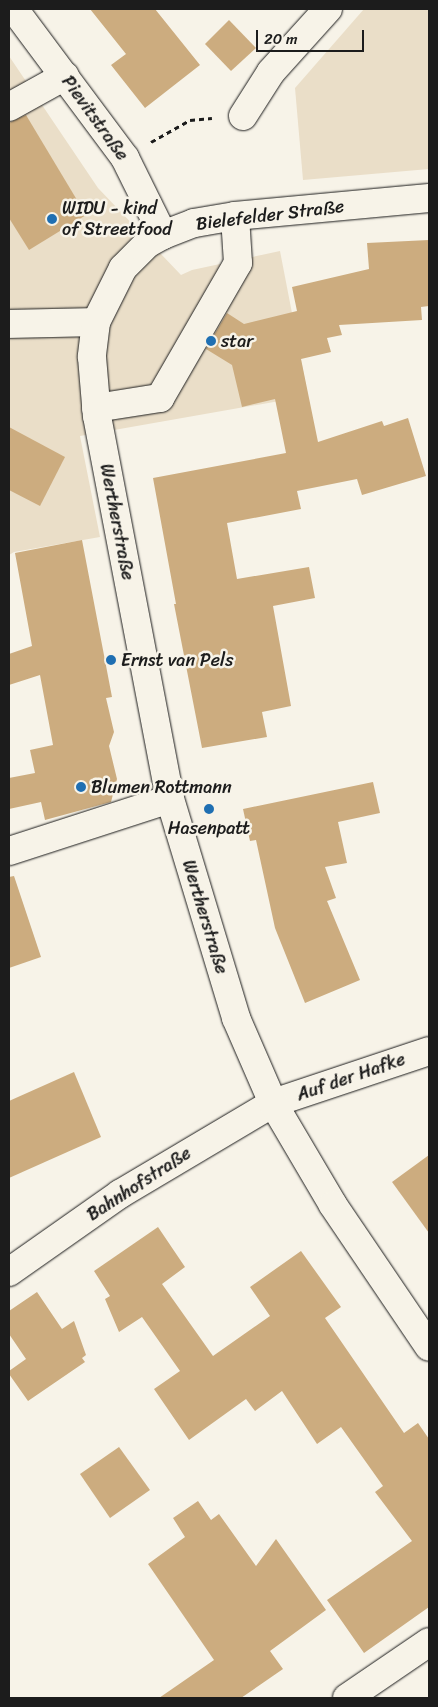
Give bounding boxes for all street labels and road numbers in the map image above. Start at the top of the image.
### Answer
street label: Pievitstraße [57,71,133,165]
street label: Bielefelder Straße [194,195,346,235]
street label: Wertherstraße [95,462,139,582]
street label: Wertherstraße [177,857,233,977]
street label: Auf der Hafke [294,1048,408,1106]
street label: Bahnhofstraße [83,1142,195,1226]

